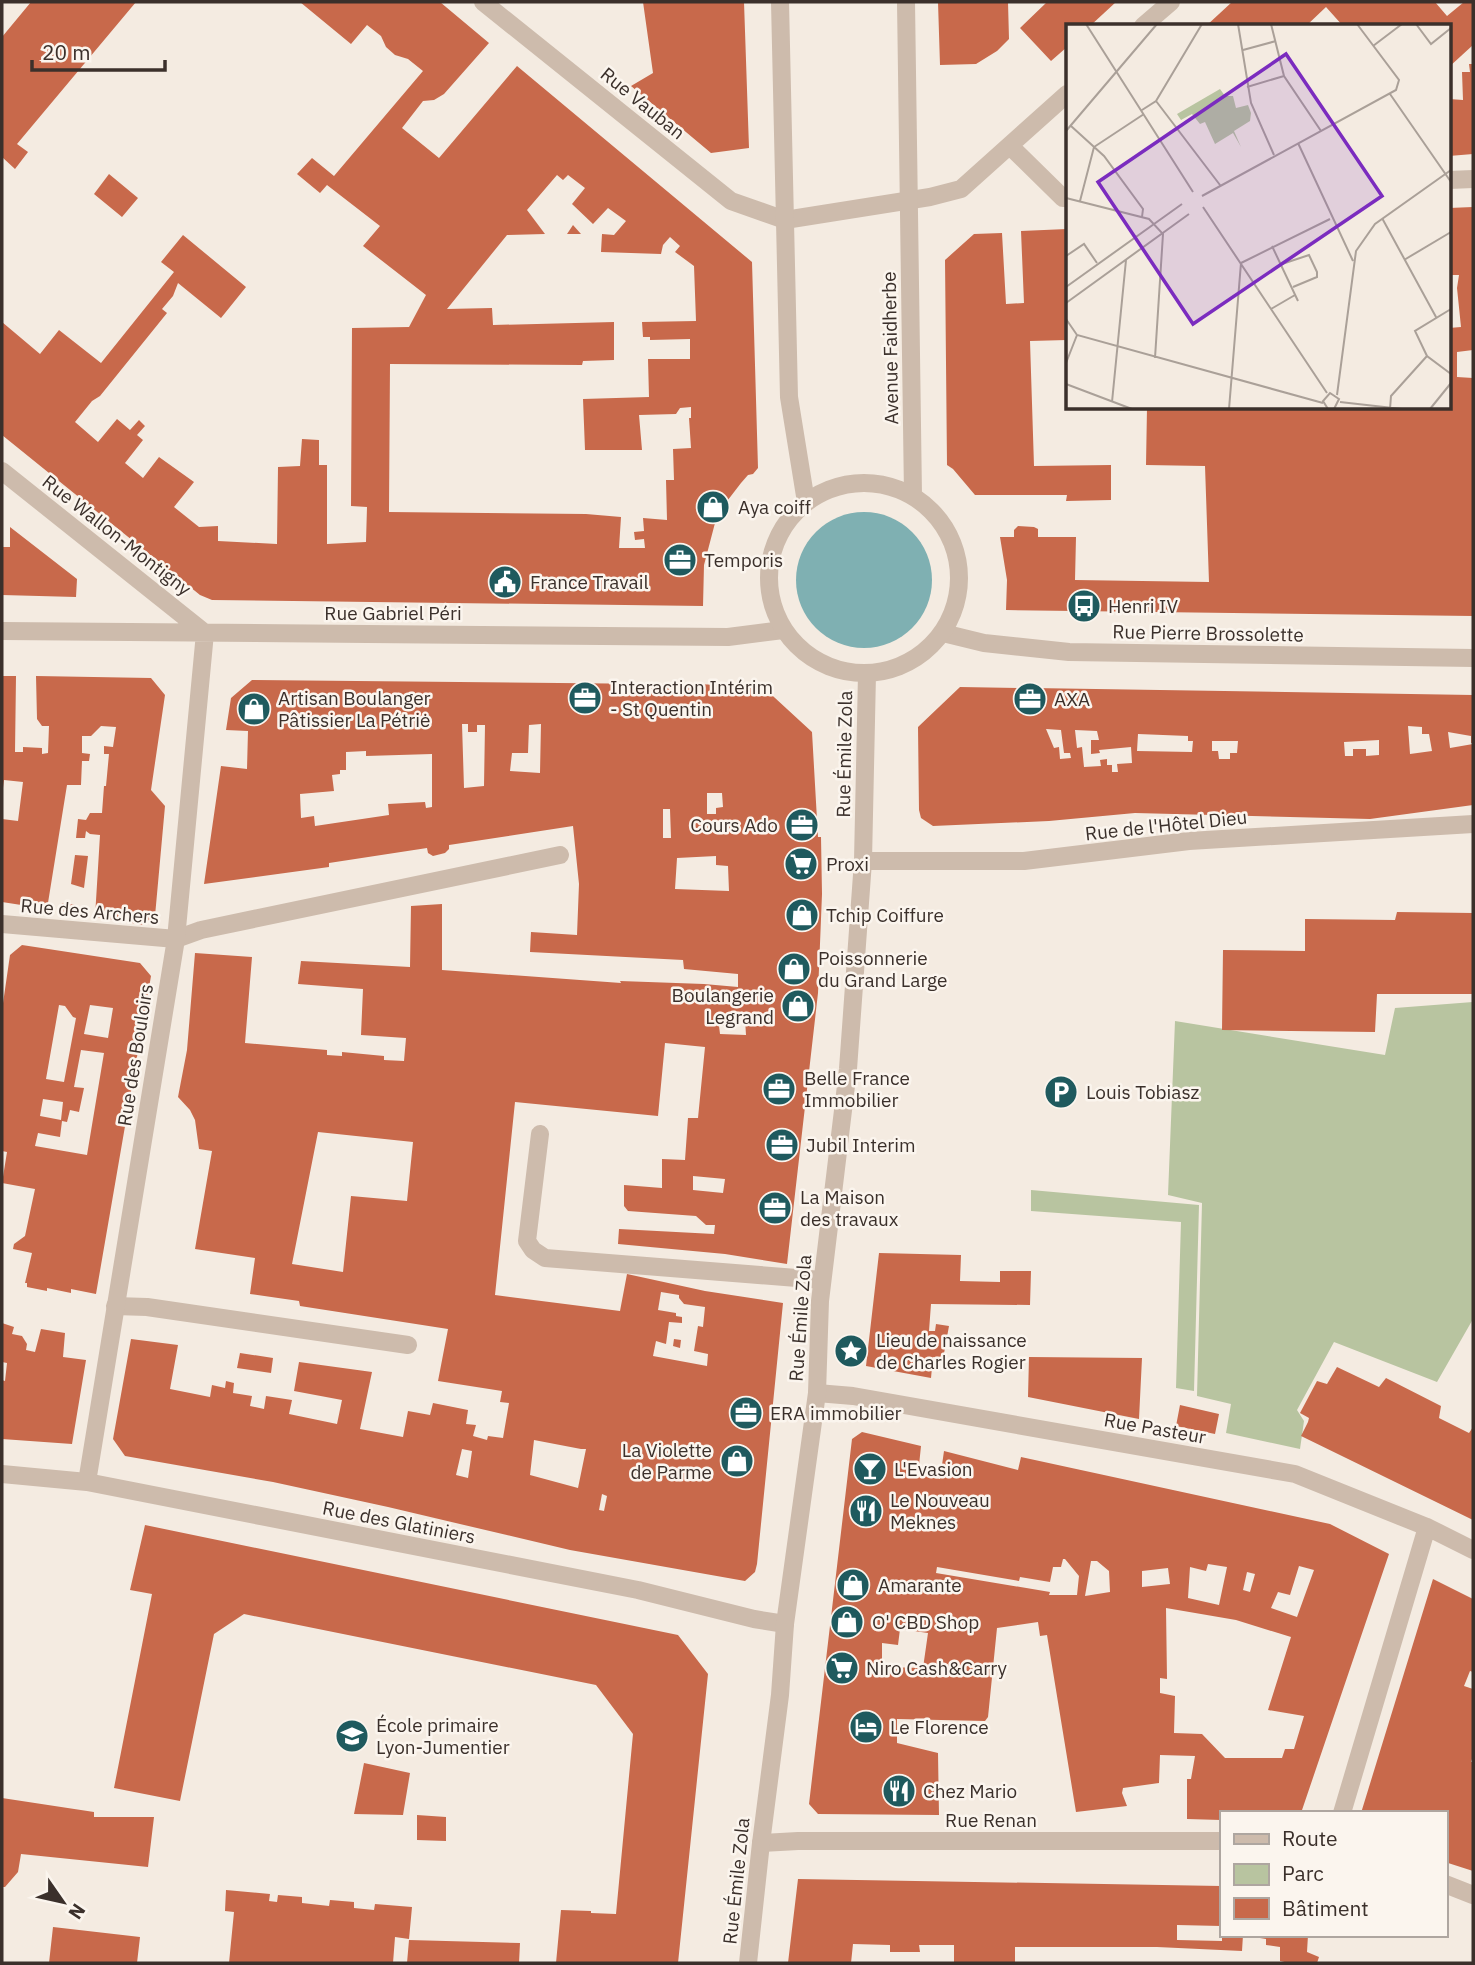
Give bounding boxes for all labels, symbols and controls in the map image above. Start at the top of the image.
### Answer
inset map [1066,24,1450,410]
scale bar [32,28,164,72]
text: 20 m [42,38,91,66]
street label: Rue Vauban [596,62,690,144]
street label: Avenue Faidherbe [877,271,903,425]
street label: Rue Wallon-Montigny [38,469,197,601]
shop icon: Aya coiff [694,488,732,526]
place label: Aya coiff [738,495,811,519]
office icon: Temporis [661,541,699,579]
place label: Temporis [704,548,783,572]
public building icon: France Travail [486,563,524,601]
place label: France Travail [530,570,649,594]
bus stop icon: Henri IV [1065,587,1103,625]
place label: Henri IV [1108,594,1178,618]
street label: Rue Gabriel Péri [324,601,462,625]
street label: Rue Pierre Brossolette [1112,619,1304,647]
place label: Interaction Intérim - St Quentin [610,675,773,721]
office icon: Interaction Intérim - St Quentin [566,679,604,717]
office icon: AXA [1011,680,1049,718]
place label: Artisan Boulanger Pâtissier La Pétriė [278,686,431,732]
place label: AXA [1054,687,1090,711]
shop icon: Artisan Boulanger Pâtissier La Pétriė [235,690,273,728]
street label: Rue Émile Zola [831,690,857,818]
street label: Rue de l'Hôtel Dieu [1084,805,1248,845]
office icon: Cours Ado [783,806,821,844]
place label: Cours Ado [690,813,778,837]
supermarket icon: Proxi [782,845,820,883]
place label: Proxi [826,852,869,876]
street label: Rue des Archers [20,893,160,929]
shop icon: Tchip Coiffure [783,896,821,934]
place label: Tchip Coiffure [826,903,944,927]
place label: Poissonnerie du Grand Large [818,946,947,992]
shop icon: Poissonnerie du Grand Large [775,950,813,988]
street label: Rue des Bouloirs [112,982,158,1128]
place label: Boulangerie Legrand [672,983,774,1029]
shop icon: Boulangerie Legrand [779,987,817,1025]
place label: Belle France Immobilier [804,1066,910,1112]
office icon: Belle France Immobilier [760,1070,798,1108]
parking icon: Louis Tobiasz [1042,1073,1080,1111]
place label: Louis Tobiasz [1086,1080,1200,1104]
office icon: Jubil Interim [763,1126,801,1164]
place label: Jubil Interim [806,1133,916,1157]
place label: La Maison des travaux [800,1185,899,1231]
office icon: La Maison des travaux [756,1189,794,1227]
street label: Rue Émile Zola [784,1254,816,1382]
place label: Lieu de naissance de Charles Rogier [876,1328,1027,1374]
place icon: Lieu de naissance de Charles Rogier [832,1332,870,1370]
office icon: ERA immobilier [727,1394,765,1432]
place label: ERA immobilier [770,1401,902,1425]
street label: Rue Pasteur [1102,1407,1208,1449]
place label: La Violette de Parme [622,1438,712,1484]
shop icon: La Violette de Parme [718,1442,756,1480]
bar icon: L'Evasion [851,1450,889,1488]
place label: L'Evasion [894,1457,973,1481]
place label: Le Nouveau Meknes [890,1488,990,1534]
restaurant icon: Le Nouveau Meknes [847,1492,885,1530]
street label: Rue des Glatiniers [321,1495,477,1549]
shop icon: Amarante [834,1566,872,1604]
place label: Amarante [878,1573,962,1597]
shop icon: O' CBD Shop [828,1603,866,1641]
place label: O' CBD Shop [872,1610,979,1634]
supermarket icon: Niro Cash&Carry [823,1649,861,1687]
place label: Niro Cash&Carry [866,1656,1007,1680]
hotel icon: Le Florence [847,1708,885,1746]
place label: École primaire Lyon-Jumentier [376,1713,510,1759]
place label: Le Florence [890,1715,989,1739]
school or university icon: École primaire Lyon-Jumentier [333,1717,371,1755]
restaurant icon: Chez Mario [880,1772,918,1810]
place label: Chez Mario [923,1779,1017,1803]
street label: Rue Renan [945,1808,1037,1832]
legend [1220,1811,1447,1937]
street label: Rue Émile Zola [717,1816,755,1946]
text: Route [1282,1824,1338,1852]
text: Parc [1282,1859,1324,1887]
north arrow [28,1867,98,1937]
text: Bâtiment [1282,1894,1369,1922]
text: N [63,1899,91,1924]

